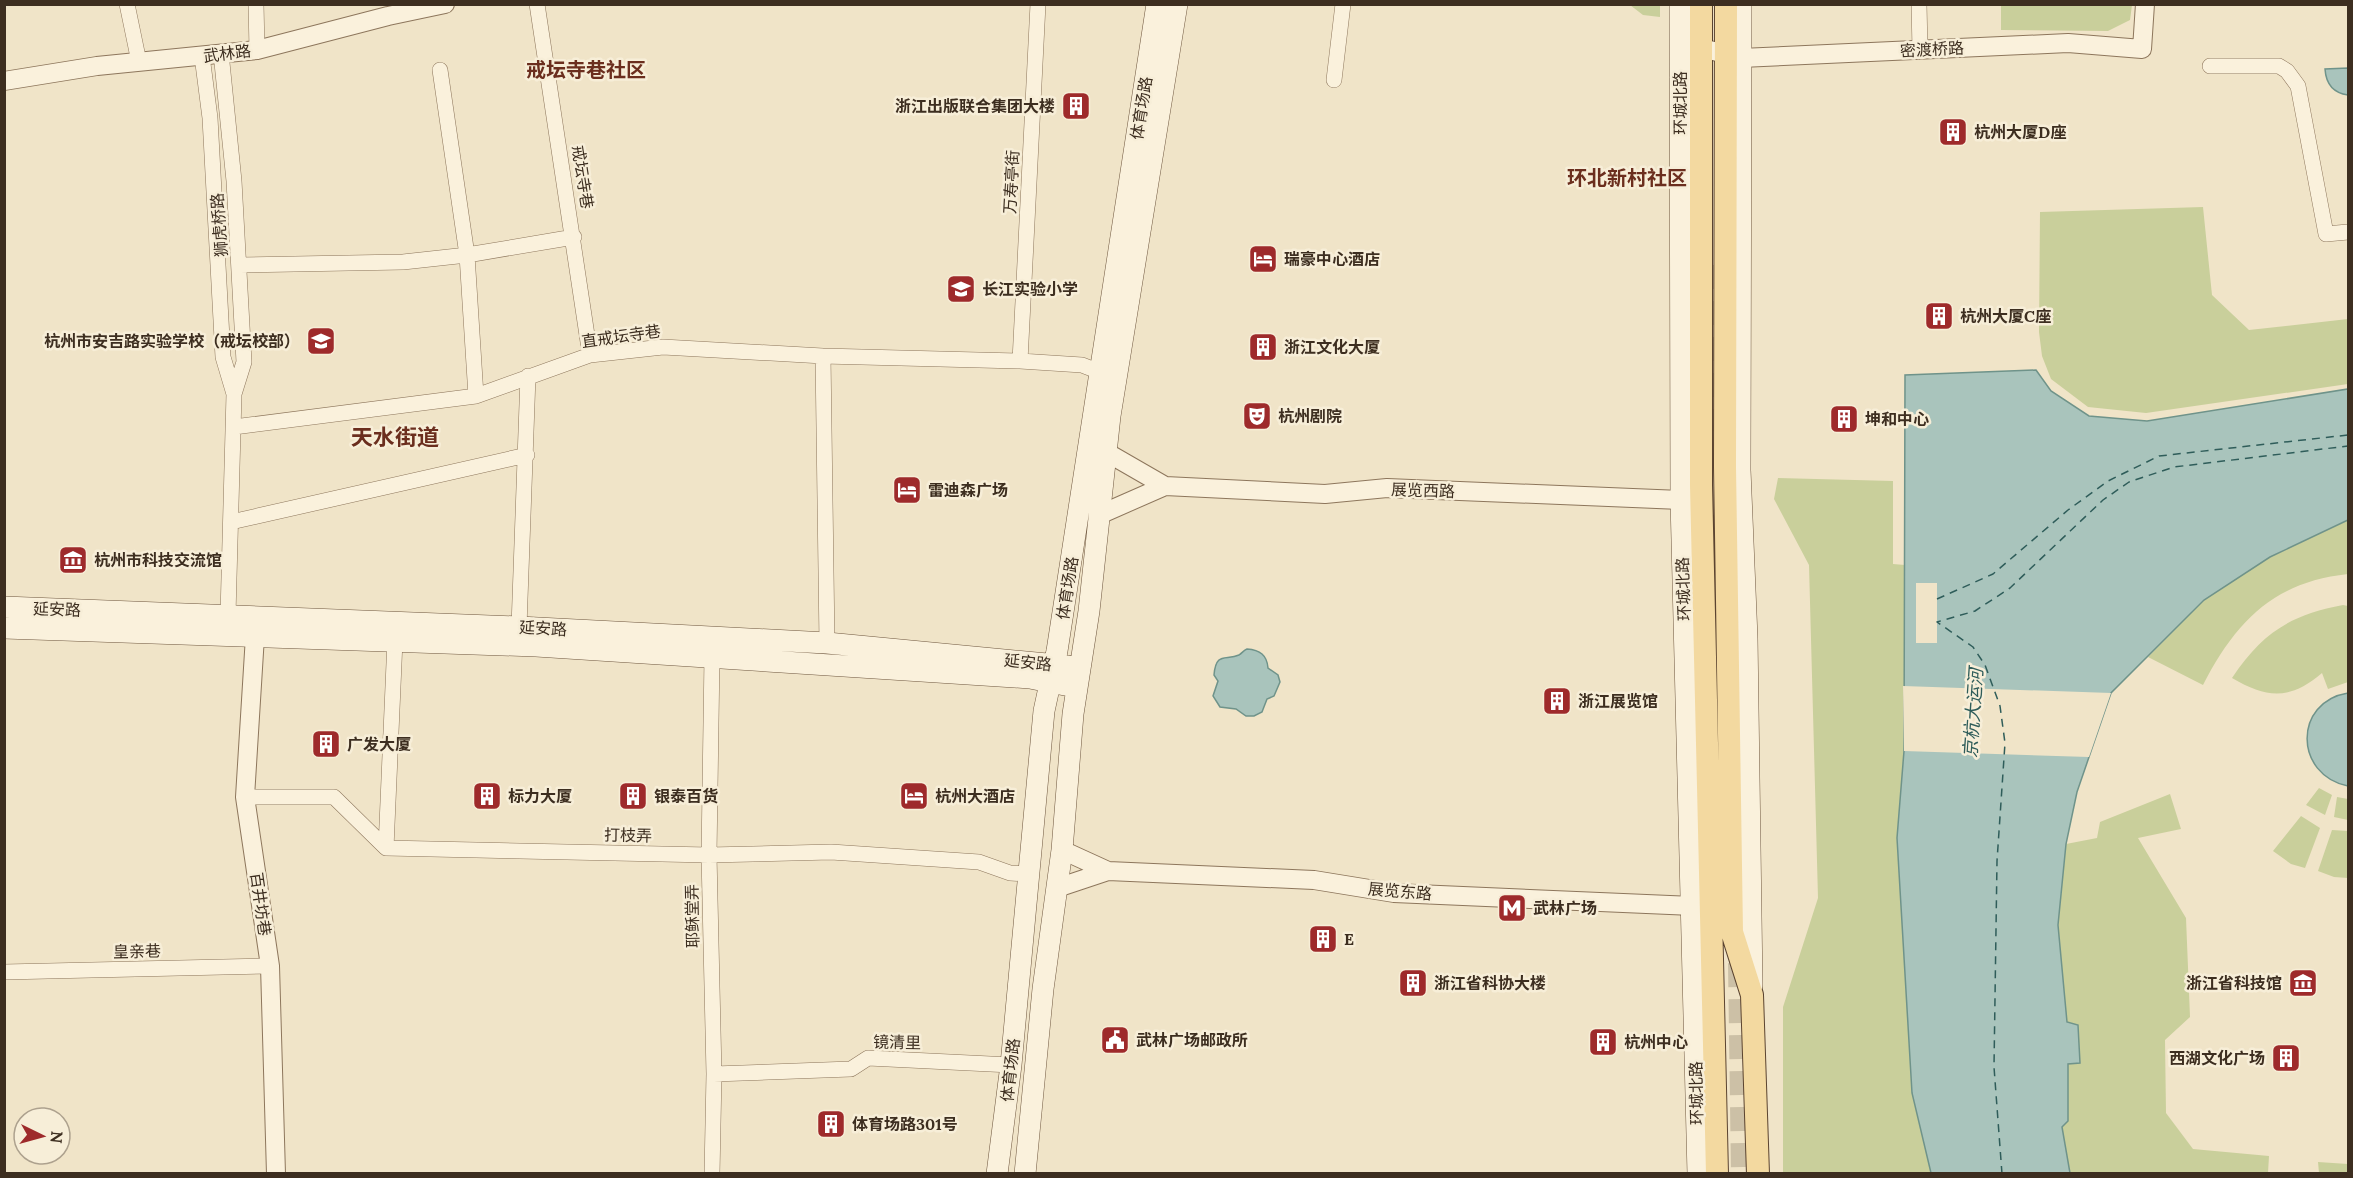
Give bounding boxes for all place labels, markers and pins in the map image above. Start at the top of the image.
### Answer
building icon: 浙江出版联合集团大楼 [1060,90,1092,122]
place label: 浙江出版联合集团大楼 [895,96,1055,116]
building icon: 杭州大厦D座 [1937,116,1969,148]
place label: 杭州大厦D座 [1974,122,2066,142]
hotel icon: 瑞豪中心酒店 [1247,243,1279,275]
place label: 瑞豪中心酒店 [1284,249,1380,269]
school or university icon: 长江实验小学 [945,273,977,305]
place label: 长江实验小学 [982,279,1078,299]
building icon: 杭州大厦C座 [1923,300,1955,332]
place label: 杭州大厦C座 [1960,306,2051,326]
school or university icon: 杭州市安吉路实验学校（戒坛校部） [305,325,337,357]
place label: 杭州市安吉路实验学校（戒坛校部） [44,331,300,351]
building icon: 浙江文化大厦 [1247,331,1279,363]
place label: 浙江文化大厦 [1284,337,1380,357]
theatre icon: 杭州剧院 [1241,400,1273,432]
building icon: 坤和中心 [1828,403,1860,435]
place label: 杭州剧院 [1278,406,1342,426]
place label: 坤和中心 [1865,409,1929,429]
hotel icon: 雷迪森广场 [891,474,923,506]
place label: 雷迪森广场 [928,480,1008,500]
museum icon: 杭州市科技交流馆 [57,544,89,576]
place label: 杭州市科技交流馆 [94,550,222,570]
building icon: 浙江展览馆 [1541,685,1573,717]
place label: 浙江展览馆 [1578,691,1658,711]
building icon: 广发大厦 [310,728,342,760]
place label: 广发大厦 [347,734,411,754]
building icon: 标力大厦 [471,780,503,812]
building icon: 银泰百货 [617,780,649,812]
hotel icon: 杭州大酒店 [898,780,930,812]
place label: 标力大厦 [508,786,572,806]
place label: 银泰百货 [654,786,718,806]
place label: 杭州大酒店 [935,786,1015,806]
metro station icon: 武林广场 [1496,892,1528,924]
place label: 武林广场 [1533,898,1597,918]
building icon: E [1307,923,1339,955]
place label: E [1344,929,1354,949]
building icon: 浙江省科协大楼 [1397,967,1429,999]
museum icon: 浙江省科技馆 [2287,967,2319,999]
place label: 浙江省科协大楼 [1434,973,1546,993]
place label: 浙江省科技馆 [2186,973,2282,993]
public building icon: 武林广场邮政所 [1099,1024,1131,1056]
building icon: 杭州中心 [1587,1026,1619,1058]
place label: 武林广场邮政所 [1136,1030,1248,1050]
place label: 杭州中心 [1624,1032,1688,1052]
building icon: 西湖文化广场 [2270,1042,2302,1074]
place label: 西湖文化广场 [2169,1048,2265,1068]
building icon: 体育场路301号 [815,1108,847,1140]
place label: 体育场路301号 [852,1114,958,1134]

